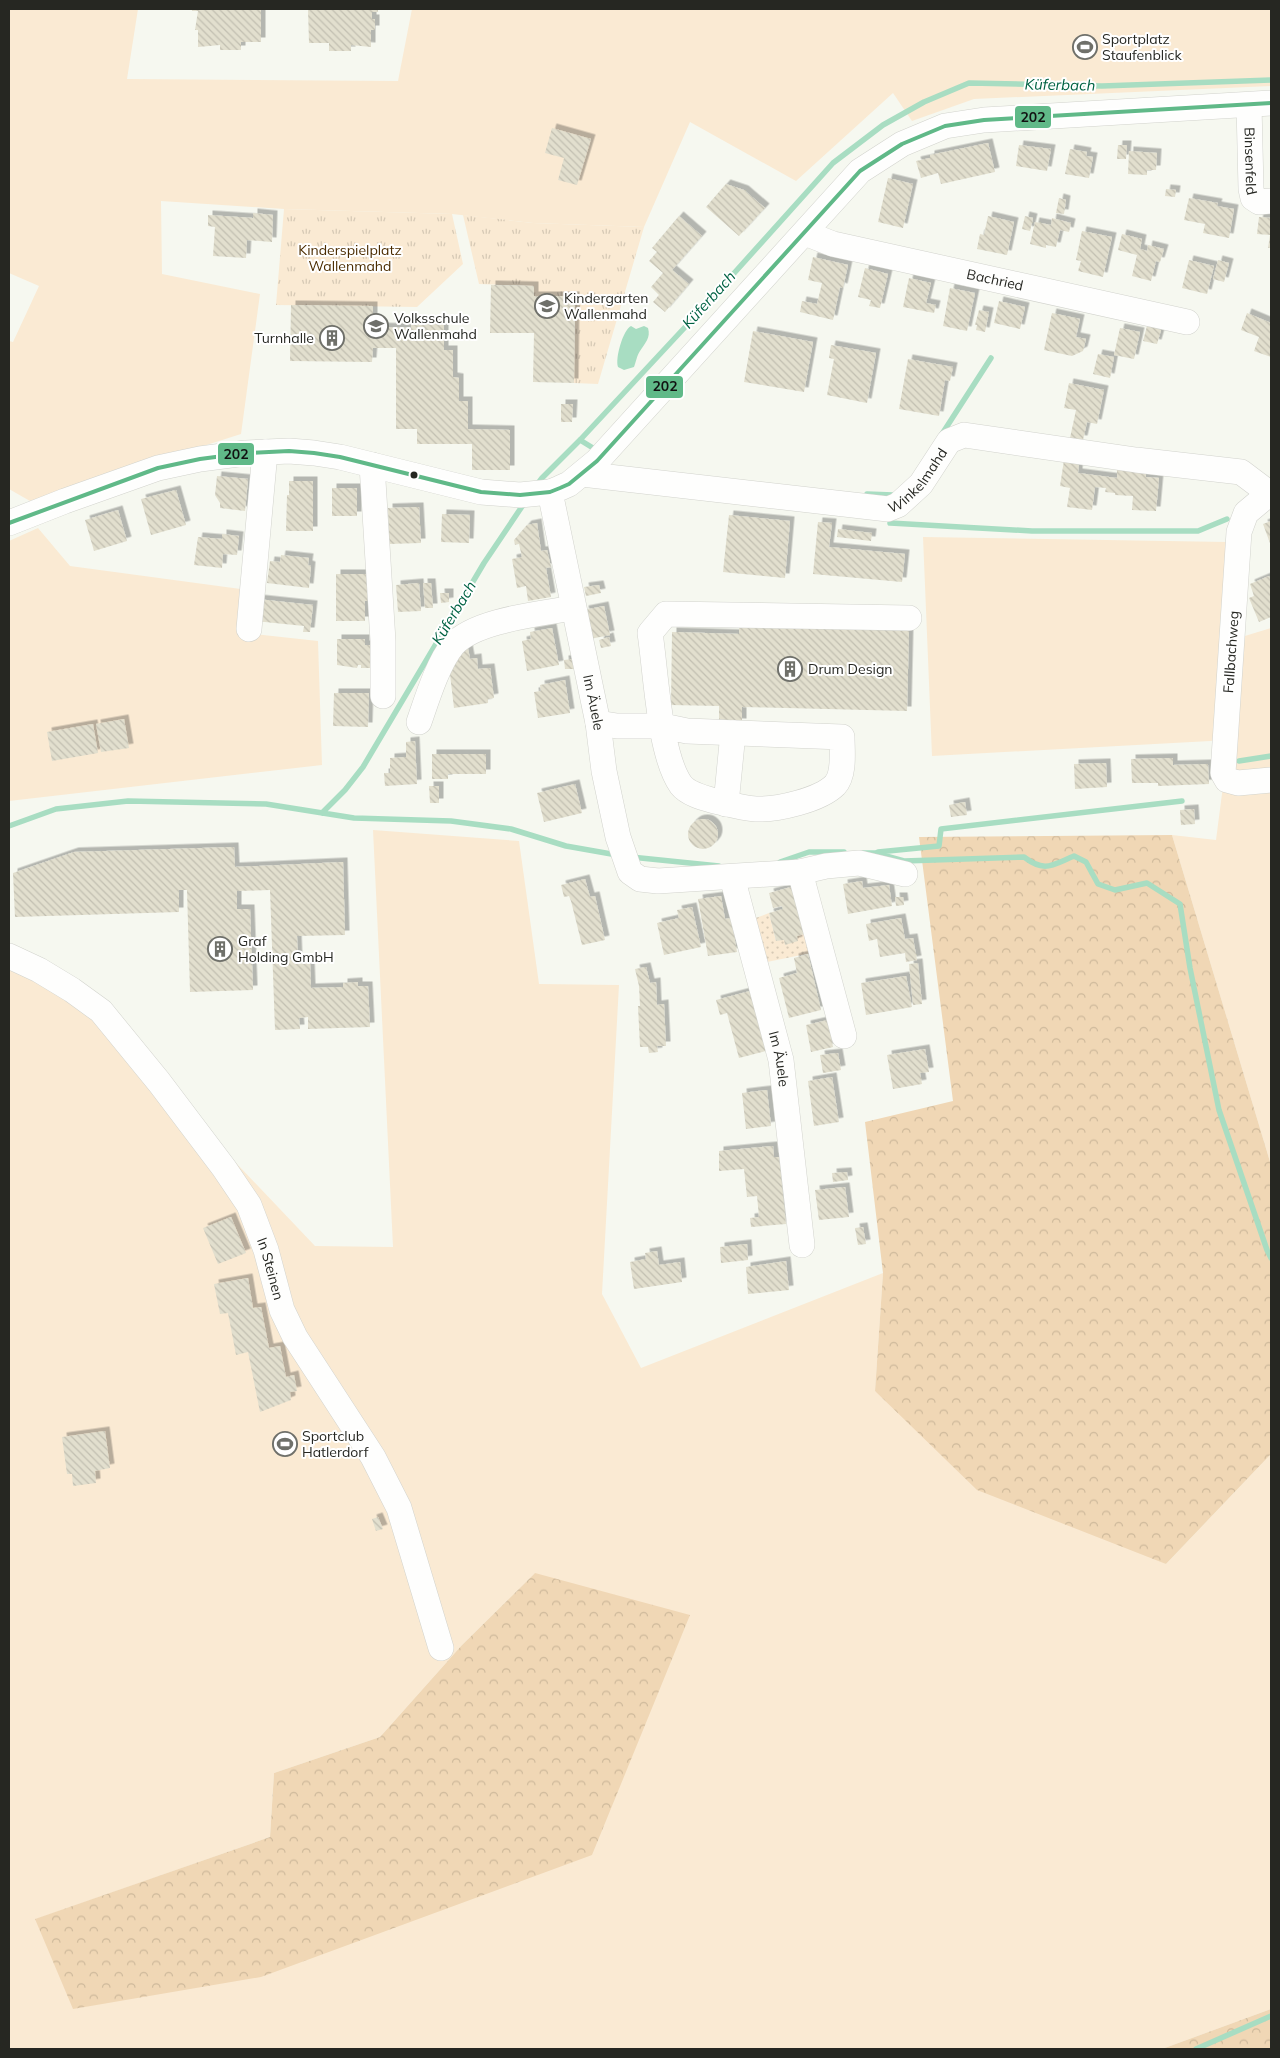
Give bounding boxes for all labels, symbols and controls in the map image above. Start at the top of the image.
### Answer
place label: Sportplatz Staufenblick [1102,30,1182,64]
sports icon: Sportplatz Staufenblick [1072,34,1098,60]
water label: Küferbach [1024,74,1096,95]
line badge: 202 [1014,105,1052,129]
text: 202 [1020,108,1046,126]
street label: Binsenfeld [1241,127,1261,197]
park label: Kinderspielplatz Wallenmahd [298,241,402,275]
street label: Bachried [965,265,1025,295]
water label: Küferbach [678,267,739,332]
place label: Kindergarten Wallenmahd [564,289,648,323]
school or university icon: Kindergarten Wallenmahd [534,293,560,319]
place label: Volksschule Wallenmahd [394,309,477,343]
school or university icon: Volksschule Wallenmahd [363,313,389,339]
building icon: Turnhalle [319,325,345,351]
place label: Turnhalle [254,329,314,347]
line badge: 202 [645,375,684,399]
text: 202 [652,377,678,395]
line badge: 202 [217,442,255,466]
street label: Winkelmahd [885,444,951,517]
text: 202 [223,445,249,463]
unlabelled marker [409,470,419,480]
water label: Küferbach [427,577,480,648]
street label: Fallbachweg [1219,610,1243,694]
building icon: Drum Design [777,656,803,682]
place label: Drum Design [808,660,893,678]
street label: Im Äuele [579,673,608,731]
place label: Graf Holding GmbH [238,932,334,966]
building icon: Graf Holding GmbH [207,936,233,962]
street label: Im Äuele [765,1029,793,1088]
street label: In Steinen [253,1235,288,1302]
place label: Sportclub Hatlerdorf [302,1427,369,1461]
sports icon: Sportclub Hatlerdorf [272,1431,298,1457]

